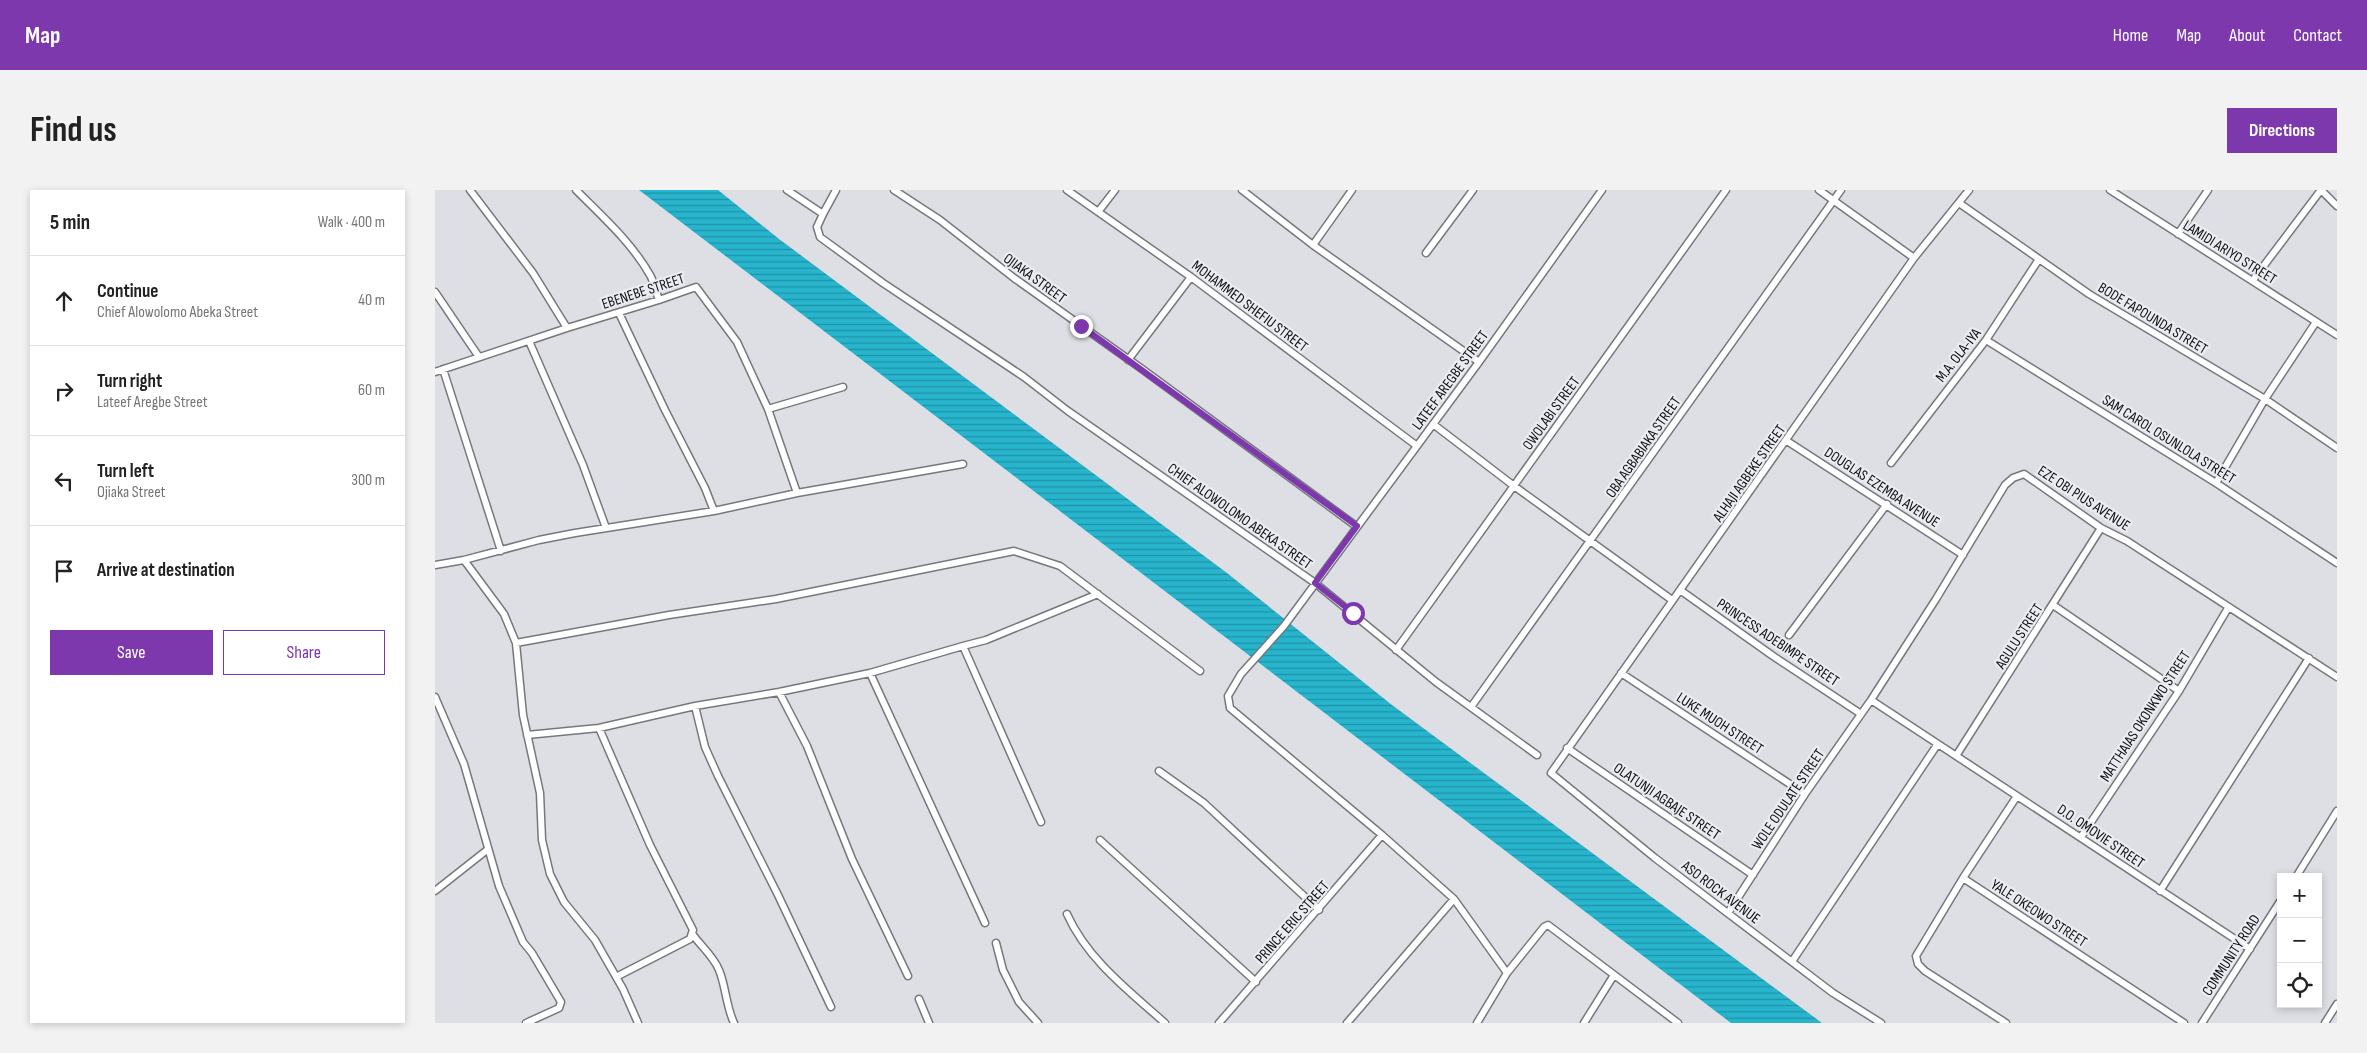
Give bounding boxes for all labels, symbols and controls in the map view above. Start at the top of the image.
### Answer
text: Map [25,21,60,50]
text: Home [2113,25,2148,46]
text: Map [2176,25,2201,46]
text: About [2229,25,2265,46]
text: Contact [2293,25,2342,46]
button: Directions [2227,108,2337,153]
text: Find us [30,109,117,152]
text: 5 min [50,210,90,235]
text: Walk · 400 m [318,213,385,232]
street label: LAMIDI ARIYO STREET [2179,216,2280,289]
street label: OJIAKA STREET [999,249,1070,308]
street label: MOHAMMED SHEFIU STREET [1188,256,1312,356]
street label: EBENEBE STREET [599,269,687,314]
street label: BODE FAPOUNDA STREET [2094,278,2211,359]
text: Continue [97,280,158,303]
icon: ahead [50,287,78,315]
text: 40 m [358,291,385,310]
text: Chief Alowolomo Abeka Street [97,303,258,322]
route end [1070,315,1093,338]
street label: M.A. OLA-IYA [1931,324,1986,386]
street label: LATEEF AREGBE STREET [1408,327,1493,434]
text: Turn right [97,370,162,393]
street label: OWOLABI STREET [1518,373,1584,454]
icon: right [50,377,78,405]
text: 60 m [358,381,385,400]
street label: SAM CAROL OSUNLOLA STREET [2098,391,2239,488]
text: Lateef Aregbe Street [97,393,208,412]
street label: OBA AGBABIAKA STREET [1601,393,1685,502]
street label: ALHAJI AGBEKE STREET [1708,421,1790,526]
street label: DOUGLAS EZEMBA AVENUE [1820,443,1943,532]
street label: CHIEF ALOWOLOMO ABEKA STREET [1164,459,1316,574]
text: Turn left [97,460,154,483]
street label: EZE OBI PIUS AVENUE [2034,462,2133,535]
icon: left [50,467,78,495]
text: 300 m [351,471,385,490]
text: Ojiaka Street [97,483,165,502]
icon: arrive [50,557,78,585]
text: Arrive at destination [97,559,235,582]
street label: PRINCESS ADEBIMPE STREET [1713,594,1843,690]
street label: AGULU STREET [1991,600,2048,673]
route start [1342,602,1365,625]
button: Save [50,630,213,675]
button: Share [223,630,385,675]
street label: MATTHAIAS OKONKWO STREET [2096,647,2195,785]
street label: LUKE MUOH STREET [1673,688,1767,758]
street label: WOLE ODULATE STREET [1748,745,1829,853]
street label: OLATUNJI AGBAJE STREET [1610,759,1724,844]
street label: D.O. OMOVIE STREET [2053,800,2148,873]
street label: ASO ROCK AVENUE [1677,856,1764,928]
map controls [2277,873,2322,1008]
button: + [2277,873,2322,918]
street label: YALE OKEOWO STREET [1987,875,2090,952]
street label: PRINCE ERIC STREET [1251,877,1333,968]
street label: COMMUNITY ROAD [2198,911,2265,1000]
button: − [2277,918,2322,963]
button: locate [2277,963,2322,1008]

